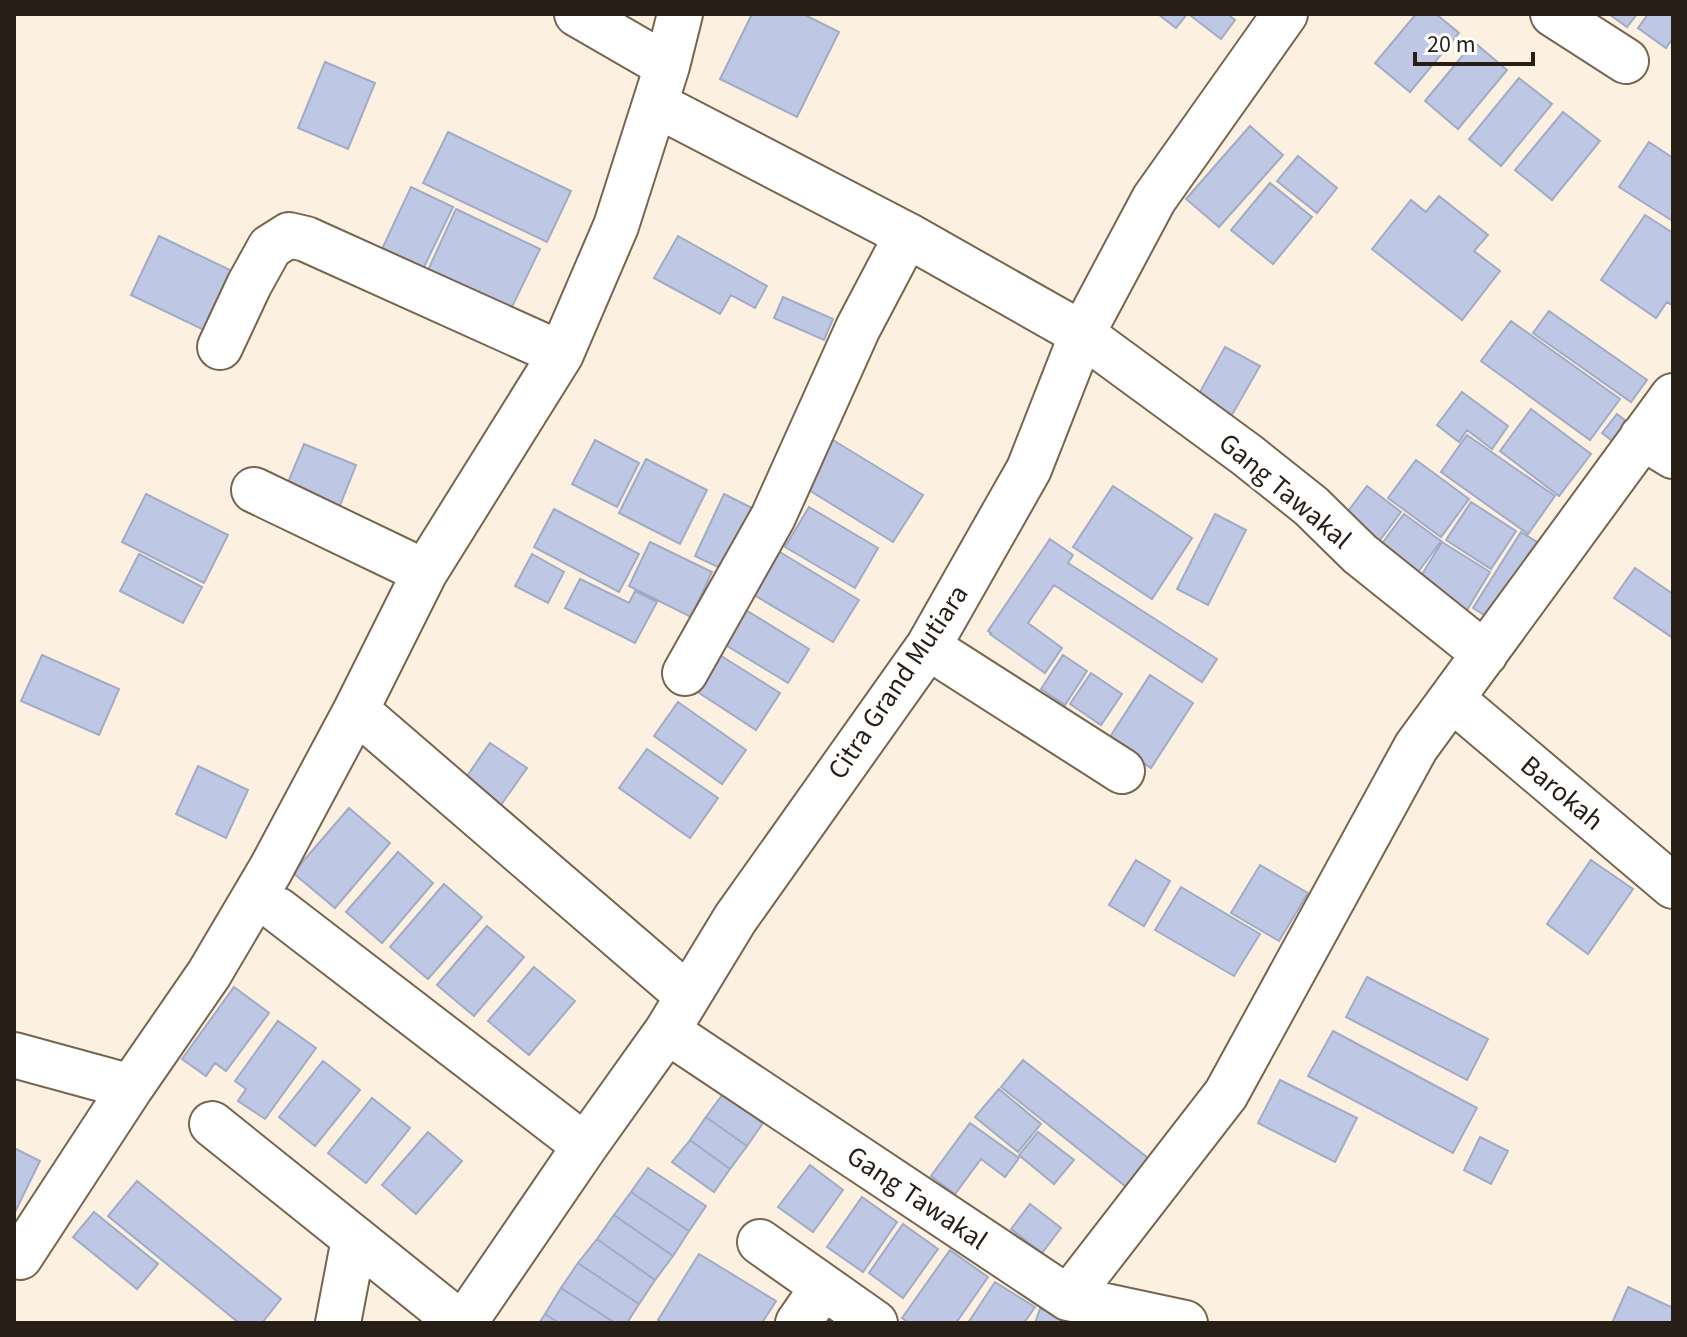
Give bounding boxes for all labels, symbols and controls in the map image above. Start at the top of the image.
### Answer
scale bar [1415,16,1533,66]
text: 20 m [1427,27,1476,62]
street label: Gang Tawakal [1210,424,1360,558]
street label: Citra Grand Mutiara [818,577,978,787]
street label: Barokah [1512,746,1612,840]
street label: Gang Tawakal [839,1136,995,1260]

